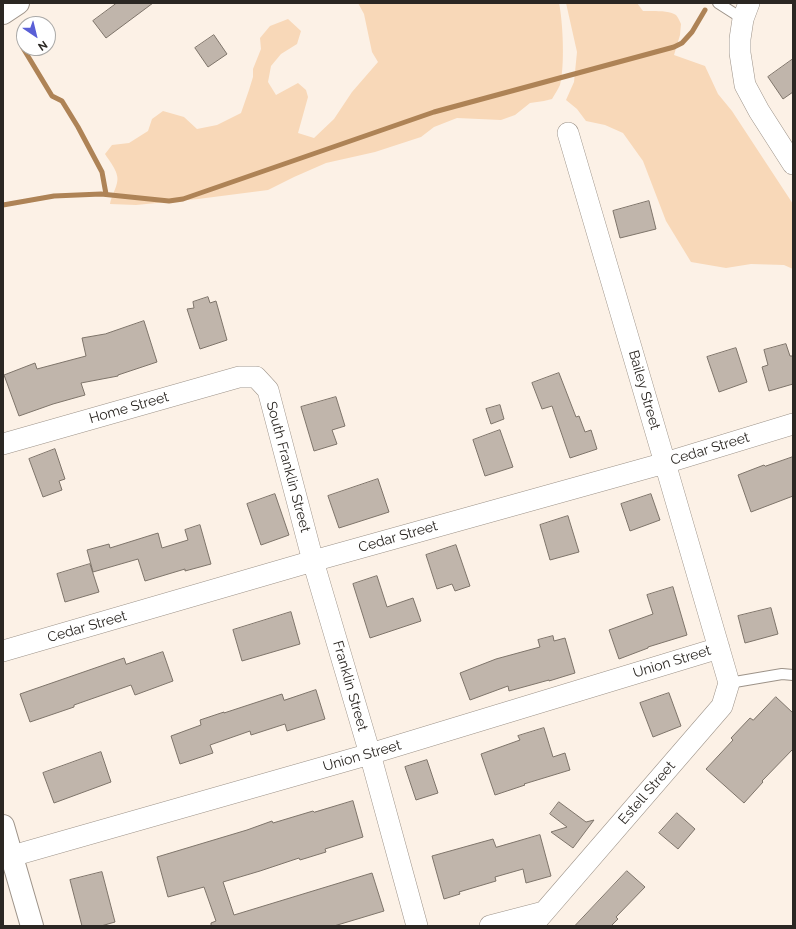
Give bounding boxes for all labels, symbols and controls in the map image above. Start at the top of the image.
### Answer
north arrow [16,16,56,56]
text: N [35,38,50,53]
street label: Bailey Street [625,348,663,432]
street label: Home Street [87,389,171,427]
street label: South Franklin Street [262,400,314,534]
street label: Cedar Street [669,429,751,469]
street label: Cedar Street [357,518,439,556]
street label: Cedar Street [46,608,128,646]
street label: Franklin Street [329,639,371,733]
street label: Union Street [631,642,713,682]
street label: Union Street [321,737,403,775]
street label: Estell Street [615,758,679,828]

